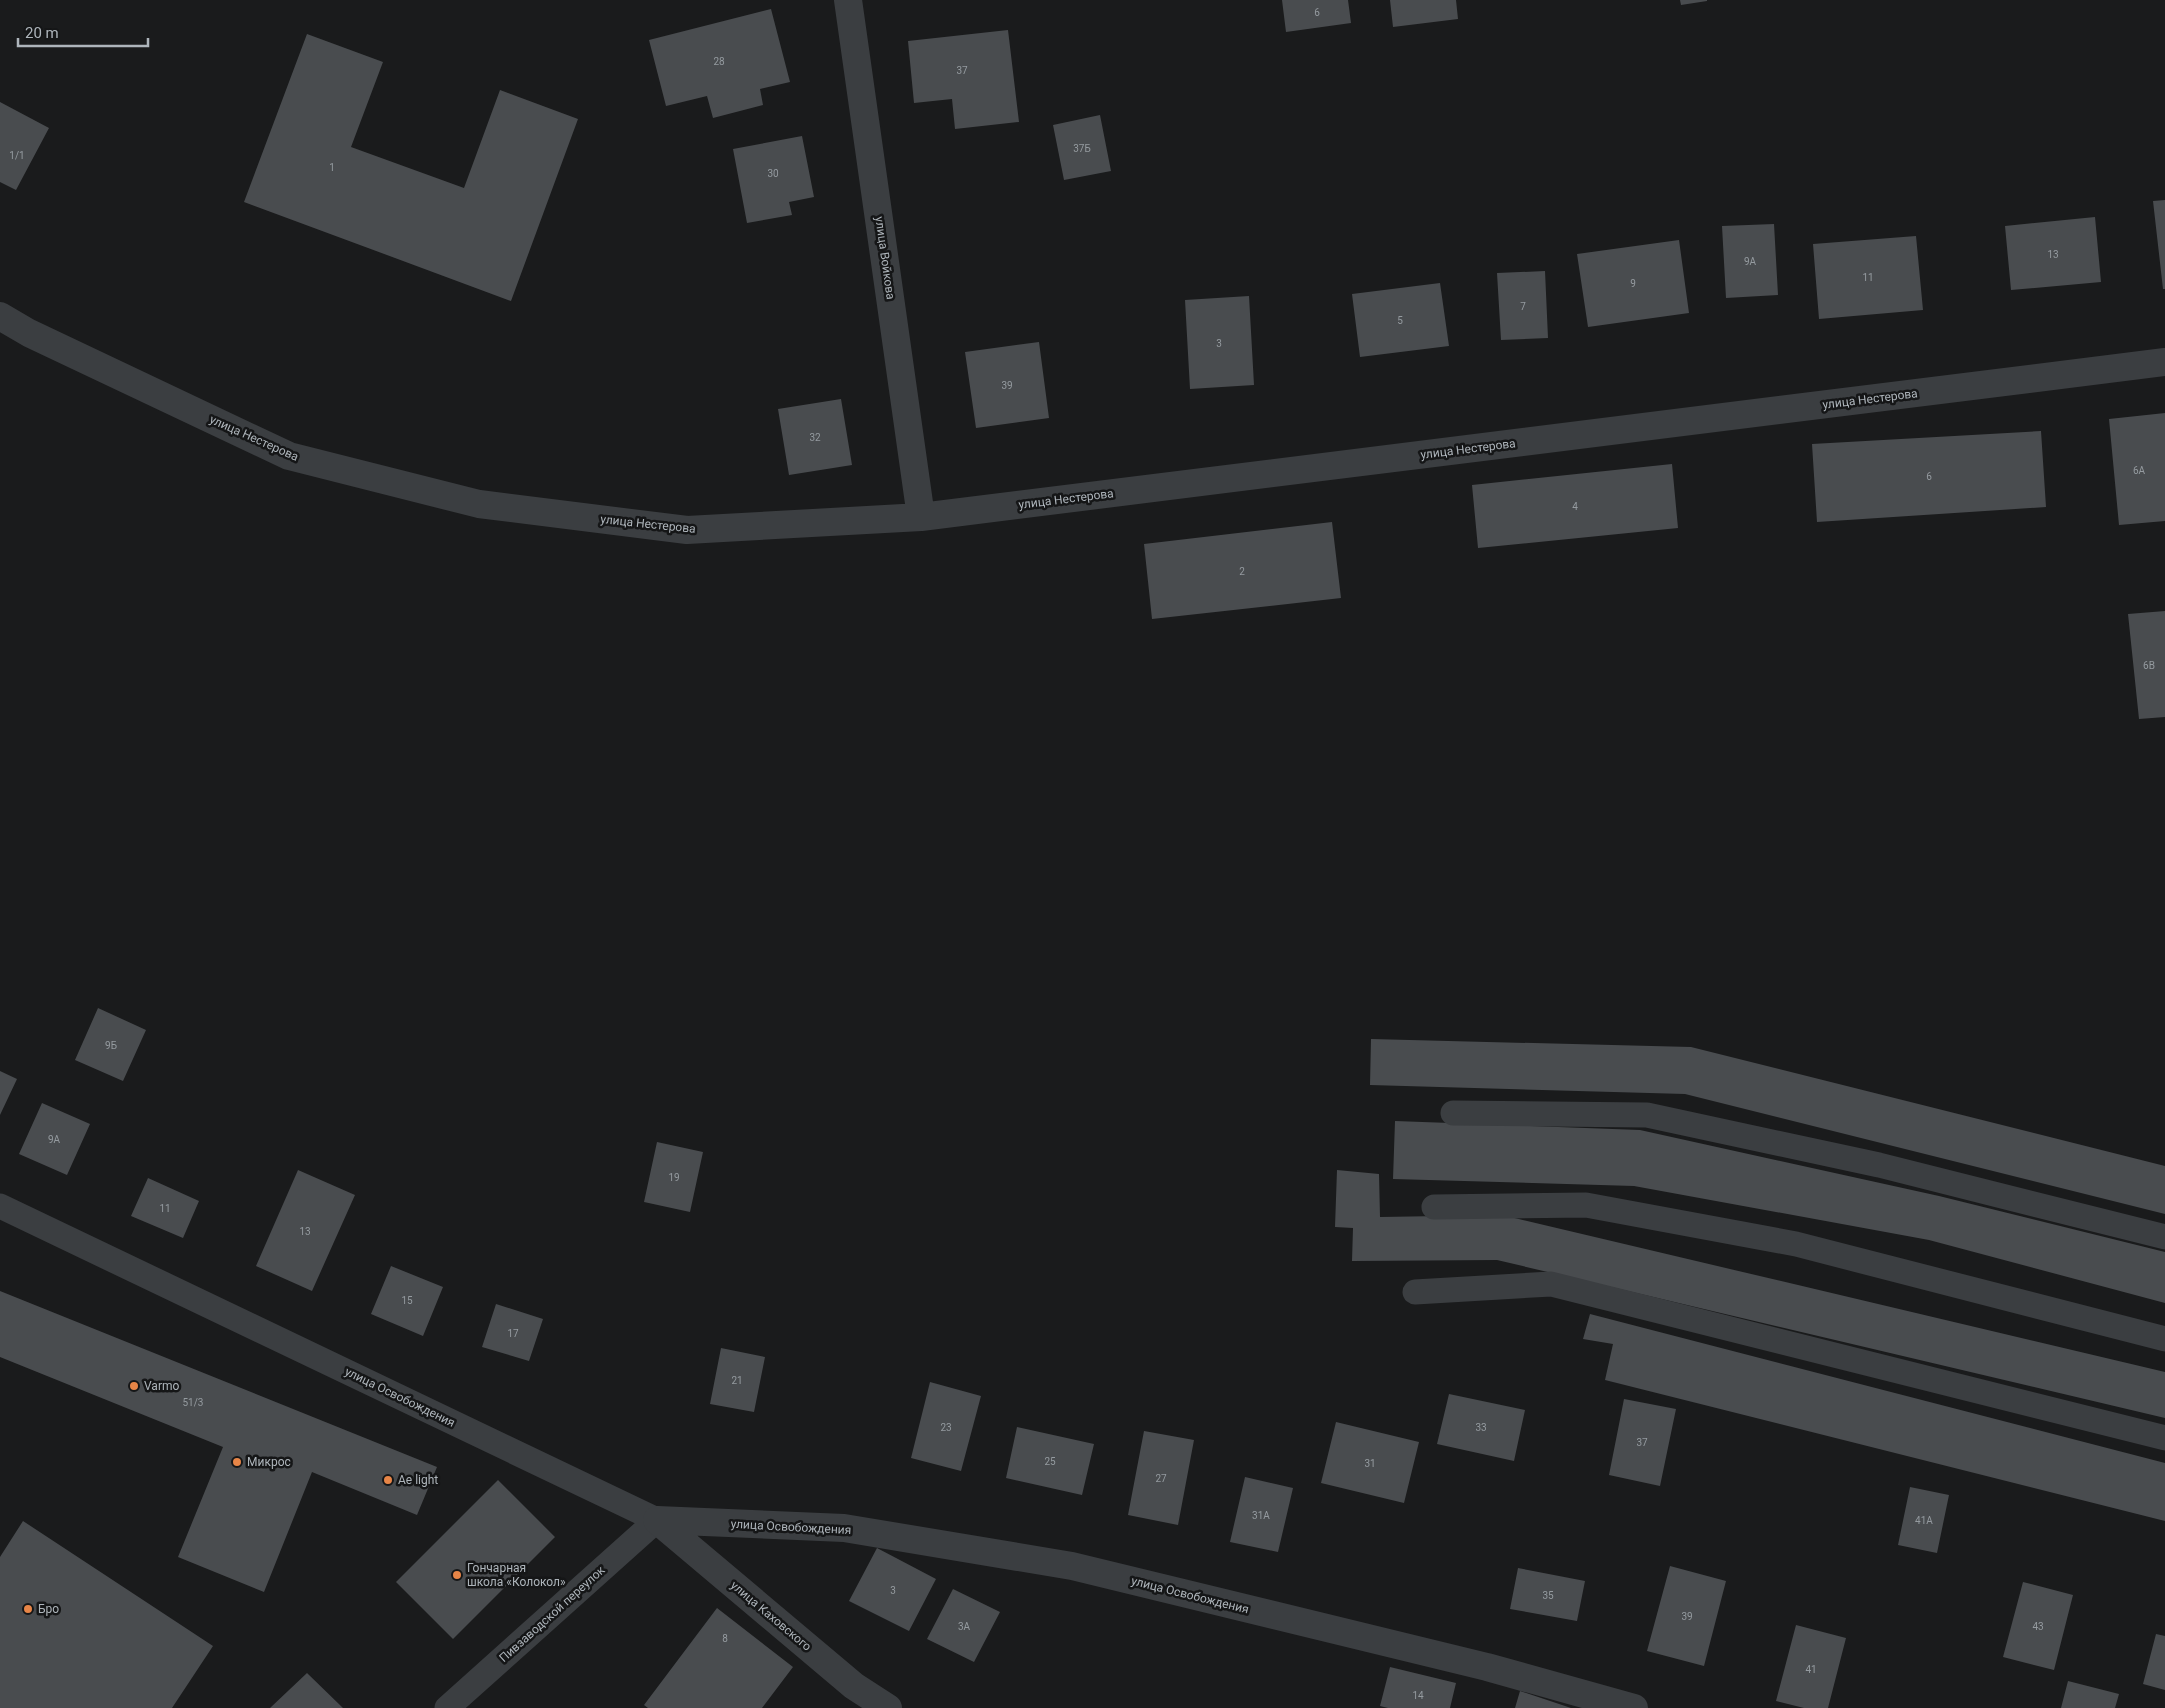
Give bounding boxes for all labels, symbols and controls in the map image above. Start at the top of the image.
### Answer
house number: 6 [1314,7,1320,18]
scale bar [18,15,148,47]
text: 20 m [25,24,59,42]
house number: 28 [713,56,725,67]
house number: 37 [956,65,968,76]
house number: 37Б [1073,143,1091,154]
house number: 1/1 [9,150,25,161]
house number: 1 [329,162,335,173]
house number: 30 [767,168,779,179]
street label: улица Войкова [872,216,898,300]
house number: 13 [2047,249,2059,260]
house number: 9А [1744,256,1757,267]
house number: 11 [1862,272,1874,283]
house number: 9 [1630,278,1636,289]
house number: 7 [1520,301,1526,312]
house number: 5 [1397,315,1403,326]
house number: 3 [1216,338,1222,349]
house number: 39 [1001,380,1013,391]
street label: улица Нестерова [1822,386,1918,412]
street label: улица Нестерова [207,412,301,464]
house number: 32 [809,432,821,443]
street label: улица Нестерова [1420,436,1516,462]
house number: 6А [2133,465,2146,476]
house number: 6 [1926,471,1932,482]
street label: улица Нестерова [1018,486,1114,512]
house number: 4 [1572,501,1578,512]
street label: улица Нестерова [600,512,696,536]
house number: 2 [1239,566,1245,577]
house number: 6В [2143,660,2155,671]
house number: 9Б [105,1040,117,1051]
house number: 9А [48,1134,61,1145]
house number: 19 [668,1172,680,1183]
house number: 11 [159,1203,171,1214]
house number: 13 [299,1226,311,1237]
house number: 15 [401,1295,413,1306]
house number: 17 [507,1328,519,1339]
street label: улица Освобождения [343,1364,457,1430]
house number: 21 [731,1375,743,1386]
place label: Varmo [144,1379,179,1393]
marker: Varmo [128,1380,140,1392]
house number: 51/3 [183,1397,204,1408]
house number: 23 [940,1422,952,1433]
house number: 33 [1475,1422,1487,1433]
house number: 37 [1636,1437,1648,1448]
place label: Микрос [247,1455,291,1469]
marker: Микрос [231,1456,243,1468]
house number: 25 [1044,1456,1056,1467]
house number: 31 [1364,1458,1376,1469]
place label: Ae light [398,1473,438,1487]
house number: 27 [1155,1473,1167,1484]
marker: Ae light [382,1474,394,1486]
house number: 31А [1252,1510,1270,1521]
house number: 41А [1915,1515,1933,1526]
street label: улица Освобождения [730,1517,852,1537]
place label: Гончарная школа «Колокол» [467,1561,566,1589]
street label: Пивзаводской переулок [496,1563,608,1665]
marker: Гончарная школа «Колокол» [451,1569,463,1581]
street label: улица Освобождения [1130,1574,1250,1616]
street label: улица Каховского [728,1578,814,1654]
house number: 3 [890,1585,896,1596]
house number: 35 [1542,1590,1554,1601]
place label: Бро [38,1602,59,1616]
marker: Бро [22,1603,34,1615]
house number: 39 [1681,1611,1693,1622]
house number: 3А [958,1621,971,1632]
house number: 43 [2032,1621,2044,1632]
house number: 8 [722,1633,728,1644]
house number: 41 [1805,1664,1817,1675]
house number: 14 [1412,1690,1424,1701]

